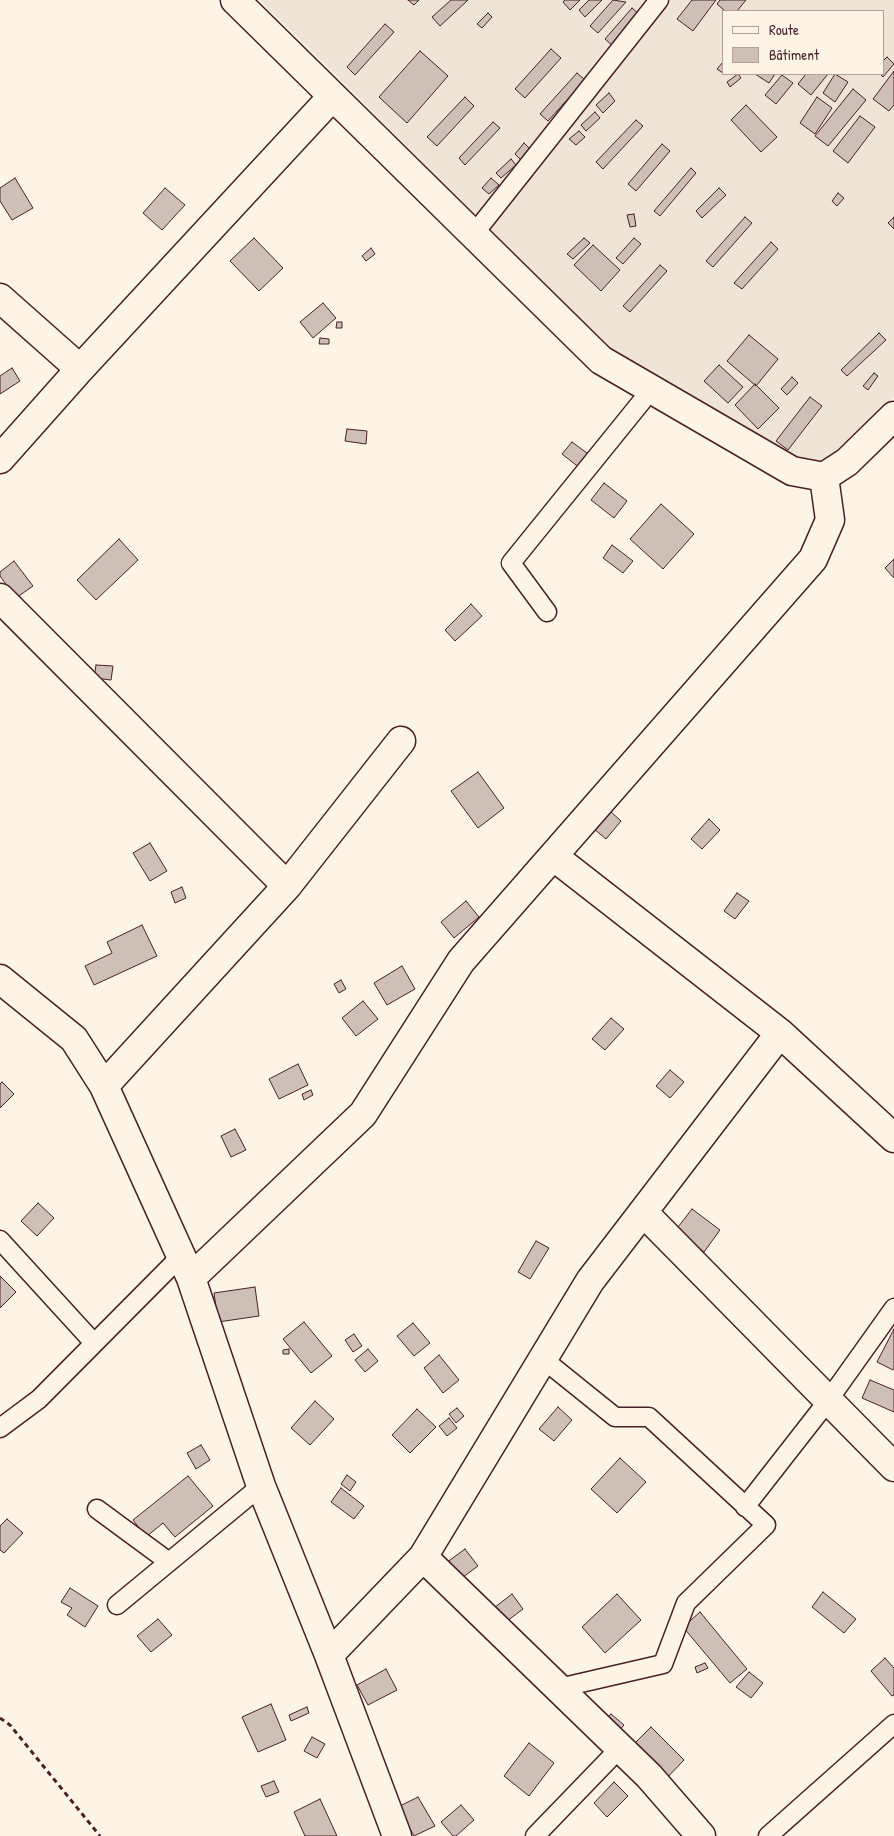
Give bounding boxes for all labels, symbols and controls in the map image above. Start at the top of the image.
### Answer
legend [722,10,884,75]
text: Route [769,19,799,40]
text: Bâtiment [769,44,819,65]

